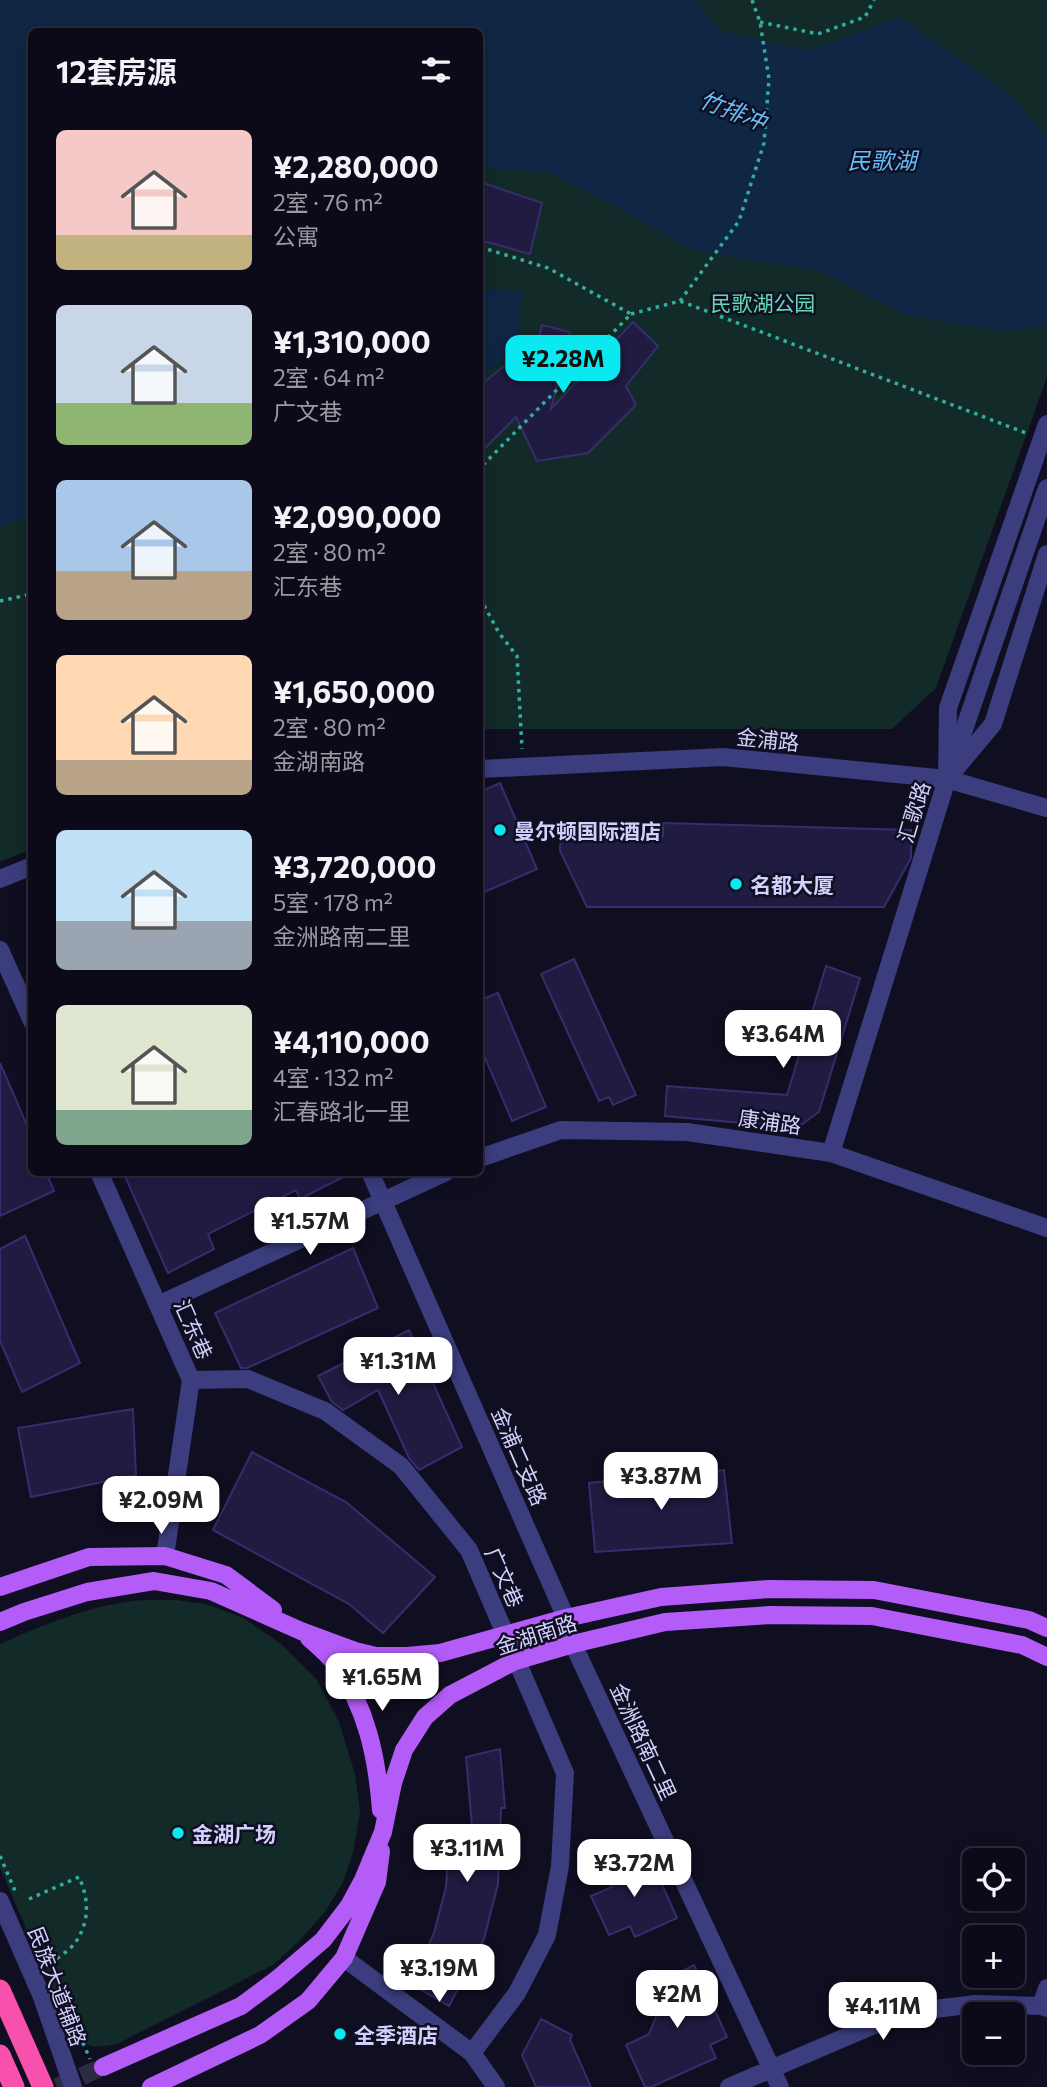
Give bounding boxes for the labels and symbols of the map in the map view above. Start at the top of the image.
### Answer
water label: 竹排冲 [696,85,773,137]
water label: 民歌湖 [848,146,920,174]
park label: 民歌湖公园 [711,290,816,315]
pin: ¥2.28M [506,336,620,395]
street label: 金浦路 [735,723,801,755]
street label: 汇歌路 [892,778,934,846]
place label: 曼尔顿国际酒店 [514,818,661,843]
marker: 曼尔顿国际酒店 [492,822,508,838]
place label: 名都大厦 [750,872,834,897]
marker: 名都大厦 [728,876,744,892]
pin: ¥3.64M [726,1010,840,1070]
street label: 康浦路 [737,1104,803,1138]
pin: ¥1.57M [253,1198,367,1257]
street label: 汇东巷 [170,1295,218,1363]
pin: ¥1.31M [341,1338,455,1397]
street label: 金浦二支路 [487,1403,553,1509]
pin: ¥3.87M [604,1452,718,1512]
pin: ¥2.09M [104,1476,218,1536]
street label: 广文巷 [481,1543,529,1611]
street label: 金湖南路 [492,1609,580,1659]
pin: ¥1.65M [325,1654,439,1713]
street label: 金洲路南二里 [606,1679,682,1803]
place label: 金湖广场 [192,1821,276,1846]
marker: 金湖广场 [170,1825,186,1841]
pin: ¥3.11M [410,1825,524,1884]
pin: ¥3.72M [577,1840,691,1899]
street label: 民族大道辅路 [24,1923,92,2049]
pin: ¥3.19M [382,1944,496,2004]
pin: ¥2M [643,1970,711,2030]
pin: ¥4.11M [826,1982,940,2042]
place label: 全季酒店 [354,2022,438,2047]
marker: 全季酒店 [332,2026,348,2042]

